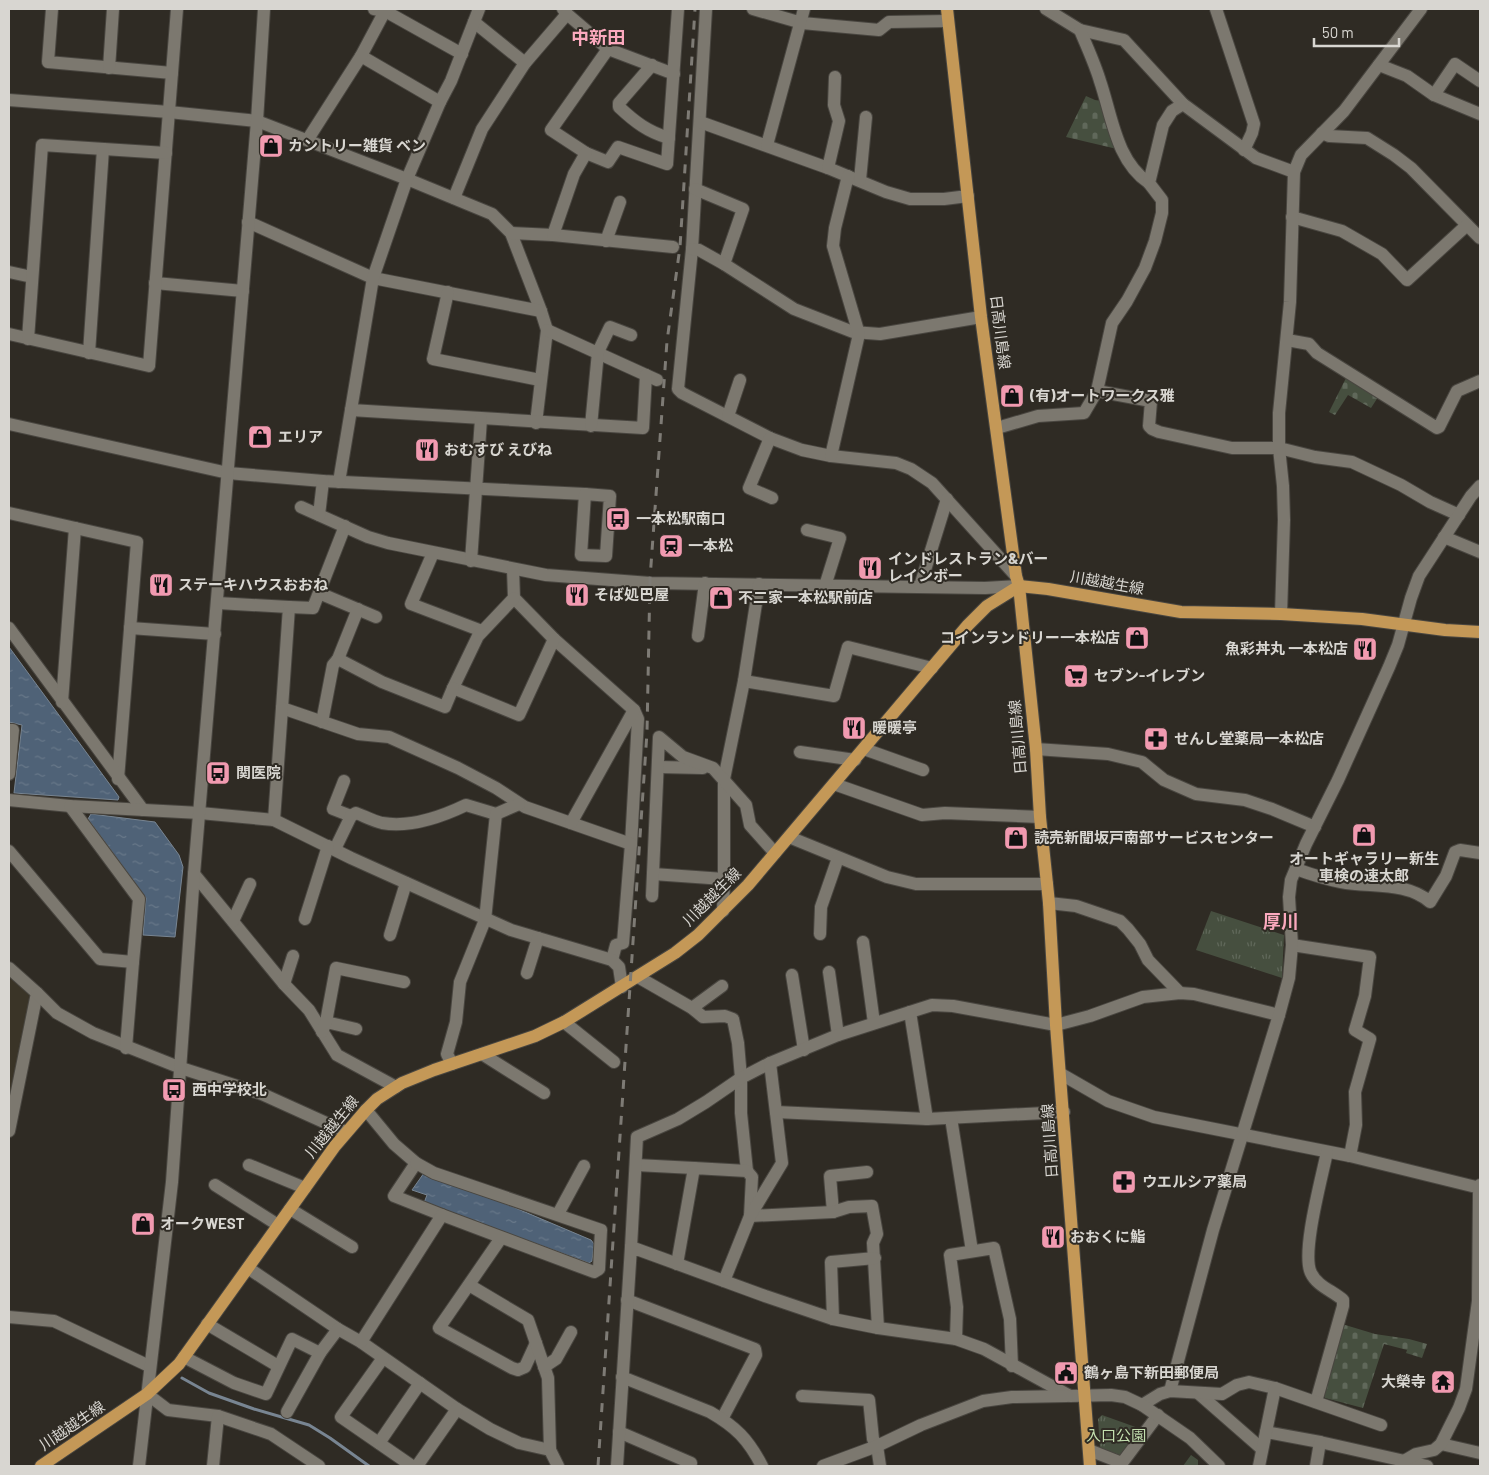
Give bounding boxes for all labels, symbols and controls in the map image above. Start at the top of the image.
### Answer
scale bar [1314,15,1399,47]
text: 50 m [1322,23,1354,41]
district label: 中新田 [571,26,625,48]
shop icon: カントリー雑貨 ベン [258,133,284,159]
place label: カントリー雑貨 ベン [288,136,426,154]
street label: 日高川島線 [987,294,1014,370]
shop icon: (有)オートワークス雅 [999,383,1025,409]
place label: (有)オートワークス雅 [1029,386,1175,404]
shop icon: エリア [247,424,273,450]
place label: エリア [278,427,323,445]
restaurant icon: おむすび えびね [414,437,440,463]
place label: おむすび えびね [444,440,552,458]
bus stop icon: 一本松駅南口 [605,506,631,532]
place label: 一本松駅南口 [636,509,726,527]
station icon: 一本松 [658,533,684,559]
place label: 一本松 [688,536,733,554]
place label: インドレストラン&バー レインボー [888,549,1049,584]
restaurant icon: インドレストラン&バー レインボー [857,555,883,581]
street label: 川越越生線 [1069,567,1146,597]
restaurant icon: ステーキハウスおおね [148,572,174,598]
place label: ステーキハウスおおね [178,575,328,593]
restaurant icon: そば処巴屋 [564,582,590,608]
place label: そば処巴屋 [594,585,669,603]
shop icon: 不二家一本松駅前店 [708,585,734,611]
place label: 不二家一本松駅前店 [738,588,873,606]
shop icon: コインランドリー一本松店 [1124,625,1150,651]
place label: コインランドリー一本松店 [940,628,1120,646]
restaurant icon: 魚彩丼丸 一本松店 [1352,636,1378,662]
place label: 魚彩丼丸 一本松店 [1225,639,1348,657]
supermarket icon: セブン-イレブン [1063,663,1089,689]
place label: セブン-イレブン [1094,666,1205,684]
street label: 日高川島線 [1005,699,1029,775]
restaurant icon: 暖暖亭 [841,715,867,741]
place label: 暖暖亭 [872,718,917,736]
pharmacy icon: せんし堂薬局一本松店 [1143,726,1169,752]
place label: せんし堂薬局一本松店 [1174,729,1324,747]
bus stop icon: 関医院 [205,760,231,786]
place label: 関医院 [236,763,281,781]
shop icon: オートギャラリー新生 車検の速太郎 [1351,822,1377,848]
shop icon: 読売新聞坂戸南部サービスセンター [1003,825,1029,851]
place label: 読売新聞坂戸南部サービスセンター [1034,828,1274,846]
place label: オートギャラリー新生 車検の速太郎 [1289,849,1439,884]
street label: 川越越生線 [678,863,744,929]
district label: 厚川 [1263,910,1299,932]
bus stop icon: 西中学校北 [161,1077,187,1103]
place label: 西中学校北 [192,1080,267,1098]
street label: 川越越生線 [301,1092,362,1161]
street label: 日高川島線 [1037,1103,1061,1179]
pharmacy icon: ウエルシア薬局 [1111,1169,1137,1195]
place label: ウエルシア薬局 [1142,1172,1247,1190]
shop icon: オークWEST [130,1211,156,1237]
place label: オークWEST [160,1214,245,1232]
restaurant icon: おおくに鮨 [1040,1224,1066,1250]
place label: おおくに鮨 [1070,1227,1146,1245]
public building icon: 鶴ヶ島下新田郵便局 [1053,1360,1079,1386]
place label: 鶴ヶ島下新田郵便局 [1084,1363,1219,1381]
temple icon: 大榮寺 [1430,1369,1456,1395]
place label: 大榮寺 [1381,1372,1426,1390]
street label: 川越越生線 [35,1397,108,1454]
park label: 入口公園 [1086,1426,1146,1444]

